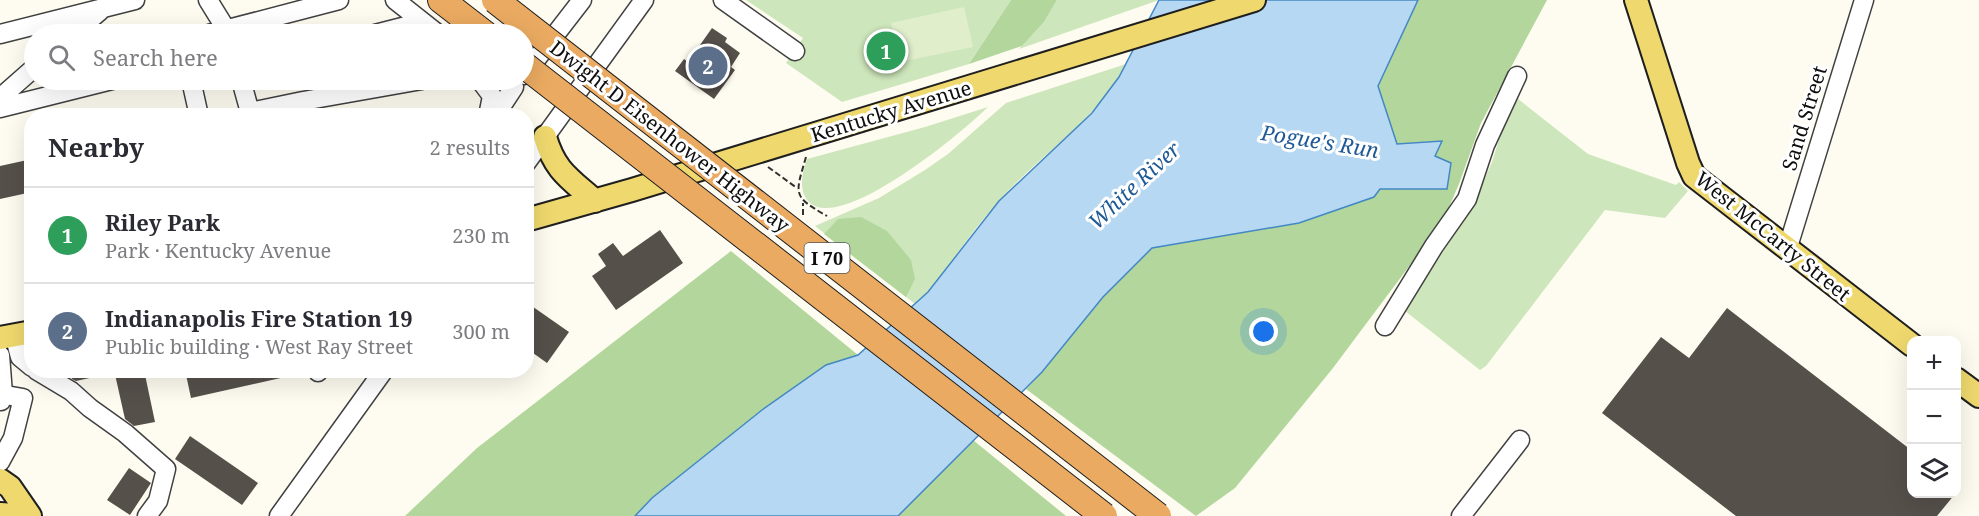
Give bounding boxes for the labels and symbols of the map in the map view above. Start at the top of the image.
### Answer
pin: 1 [866,28,906,74]
street label: Dwight D Eisenhower Highway [545,34,796,238]
pin: 2 [688,44,728,88]
street label: Sand Street [1775,62,1833,174]
street label: Kentucky Avenue [807,74,975,148]
water label: Pogue's Run [1258,118,1381,164]
water label: White River [1082,135,1186,235]
street label: West McCarty Street [1690,165,1856,307]
road number: I 70 [804,243,850,273]
your location [1249,317,1278,346]

